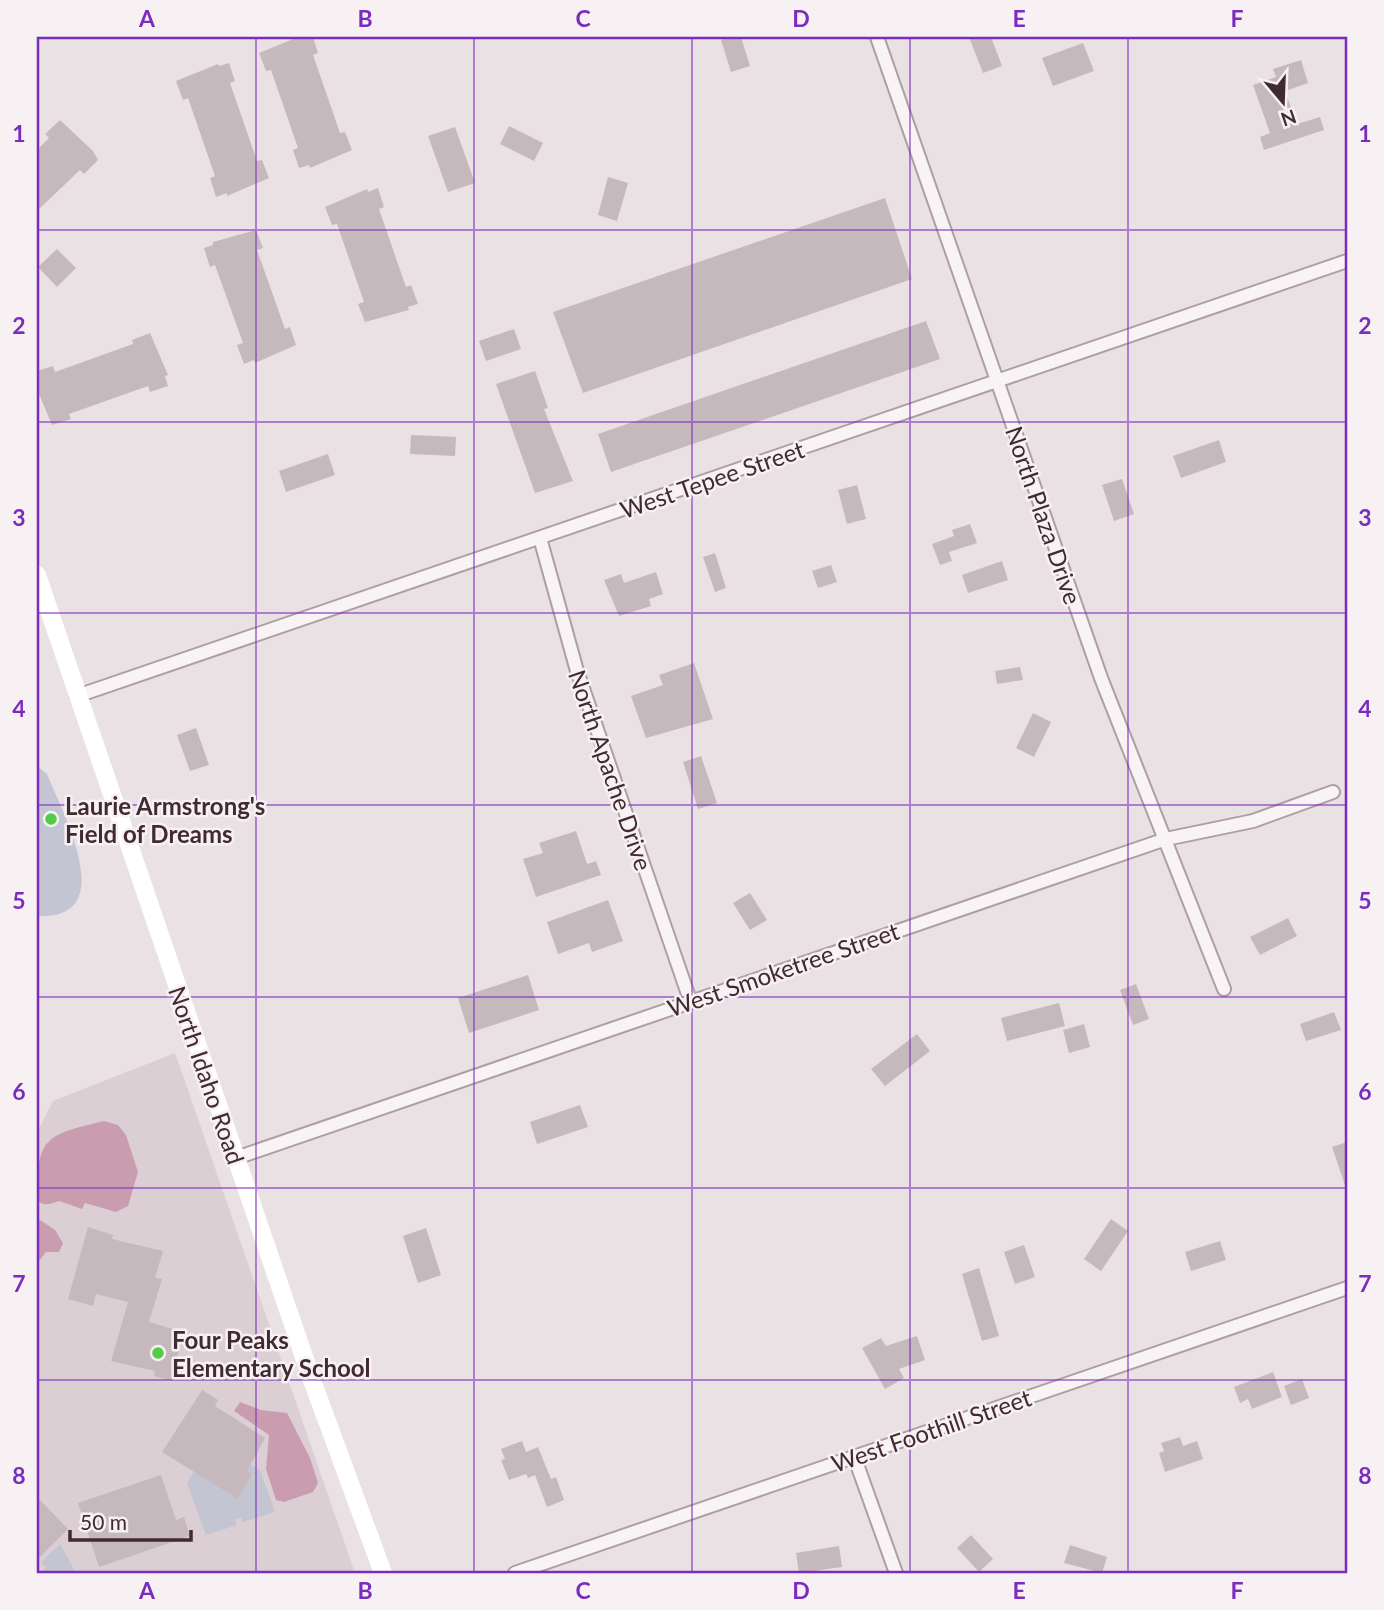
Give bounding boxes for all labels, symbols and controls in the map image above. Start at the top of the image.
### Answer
text: A [138,4,156,32]
text: B [357,4,373,32]
text: C [575,4,591,32]
text: D [792,4,810,32]
text: E [1012,4,1026,32]
text: F [1230,4,1244,32]
north arrow [1248,66,1318,136]
text: N [1278,105,1299,132]
text: 1 [12,119,26,147]
text: 1 [1358,119,1372,147]
text: 2 [12,311,26,339]
text: 2 [1358,311,1372,339]
street label: North Plaza Drive [1000,422,1088,608]
street label: West Tepee Street [616,434,808,524]
text: 3 [12,503,26,531]
text: 3 [1358,503,1372,531]
street label: North Apache Drive [563,666,659,874]
text: 4 [12,694,26,722]
text: 4 [1358,694,1372,722]
place label: Laurie Armstrong's Field of Dreams [65,791,265,848]
marker: Laurie Armstrong's Field of Dreams [43,811,59,827]
text: 5 [12,886,26,914]
text: 5 [1358,886,1372,914]
street label: West Smoketree Street [663,916,903,1022]
street label: North Idaho Road [163,982,251,1168]
text: 6 [12,1077,26,1105]
text: 6 [1358,1077,1372,1105]
text: 7 [12,1269,26,1297]
text: 7 [1358,1269,1372,1297]
place label: Four Peaks Elementary School [172,1325,371,1382]
marker: Four Peaks Elementary School [150,1345,166,1361]
street label: West Foothill Street [827,1382,1035,1478]
text: 8 [12,1461,26,1489]
text: 8 [1358,1461,1372,1489]
scale bar [70,1498,191,1542]
text: 50 m [80,1509,127,1534]
text: A [138,1576,156,1604]
text: B [357,1576,373,1604]
text: C [575,1576,591,1604]
text: D [792,1576,810,1604]
text: E [1012,1576,1026,1604]
text: F [1230,1576,1244,1604]

